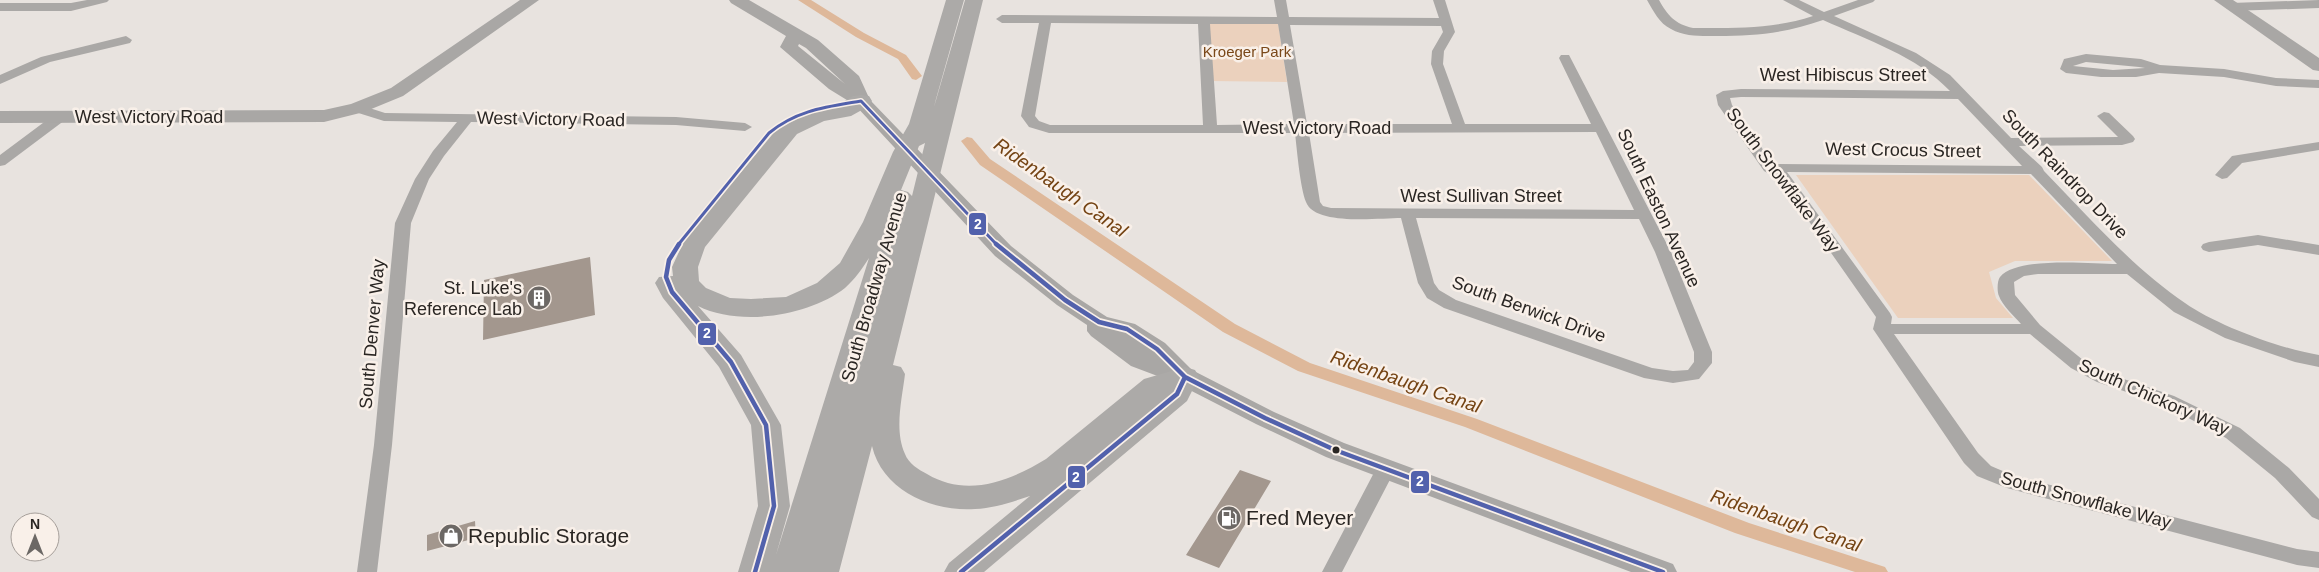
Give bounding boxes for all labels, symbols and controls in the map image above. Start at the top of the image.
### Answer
park label: Kroeger Park [1203,43,1292,60]
street label: West Hibiscus Street [1760,65,1926,85]
street label: South Snowflake Way [1722,104,1844,256]
street label: South Raindrop Drive [1998,105,2132,243]
street label: West Victory Road [75,107,223,127]
street label: West Victory Road [477,108,625,130]
street label: West Victory Road [1243,118,1391,138]
street label: South Easton Avenue [1613,125,1705,291]
water label: Ridenbaugh Canal [990,134,1132,242]
street label: West Crocus Street [1825,139,1981,161]
street label: West Sullivan Street [1400,186,1562,206]
street label: South Broadway Avenue [837,190,911,384]
line badge: 2 [968,212,987,236]
text: 2 [974,216,982,232]
street label: South Denver Way [355,258,389,410]
street label: South Berwick Drive [1449,272,1609,346]
place label: St. Luke's Reference Lab [404,278,522,319]
building icon: St. Luke's Reference Lab [526,285,552,311]
line badge: 2 [697,322,717,346]
text: 2 [703,325,711,341]
water label: Ridenbaugh Canal [1328,346,1484,417]
street label: South Chickory Way [2076,355,2232,439]
unlabelled marker [1331,445,1341,455]
line badge: 2 [1067,465,1086,489]
street label: South Snowflake Way [1999,468,2173,532]
text: 2 [1072,469,1080,485]
line badge: 2 [1410,470,1430,494]
text: 2 [1416,473,1424,489]
water label: Ridenbaugh Canal [1708,485,1864,556]
fuel station icon: Fred Meyer [1216,505,1242,531]
place label: Fred Meyer [1246,506,1353,529]
north arrow [10,512,60,562]
text: N [30,516,40,532]
shop icon: Republic Storage [438,523,464,549]
place label: Republic Storage [468,524,629,547]

